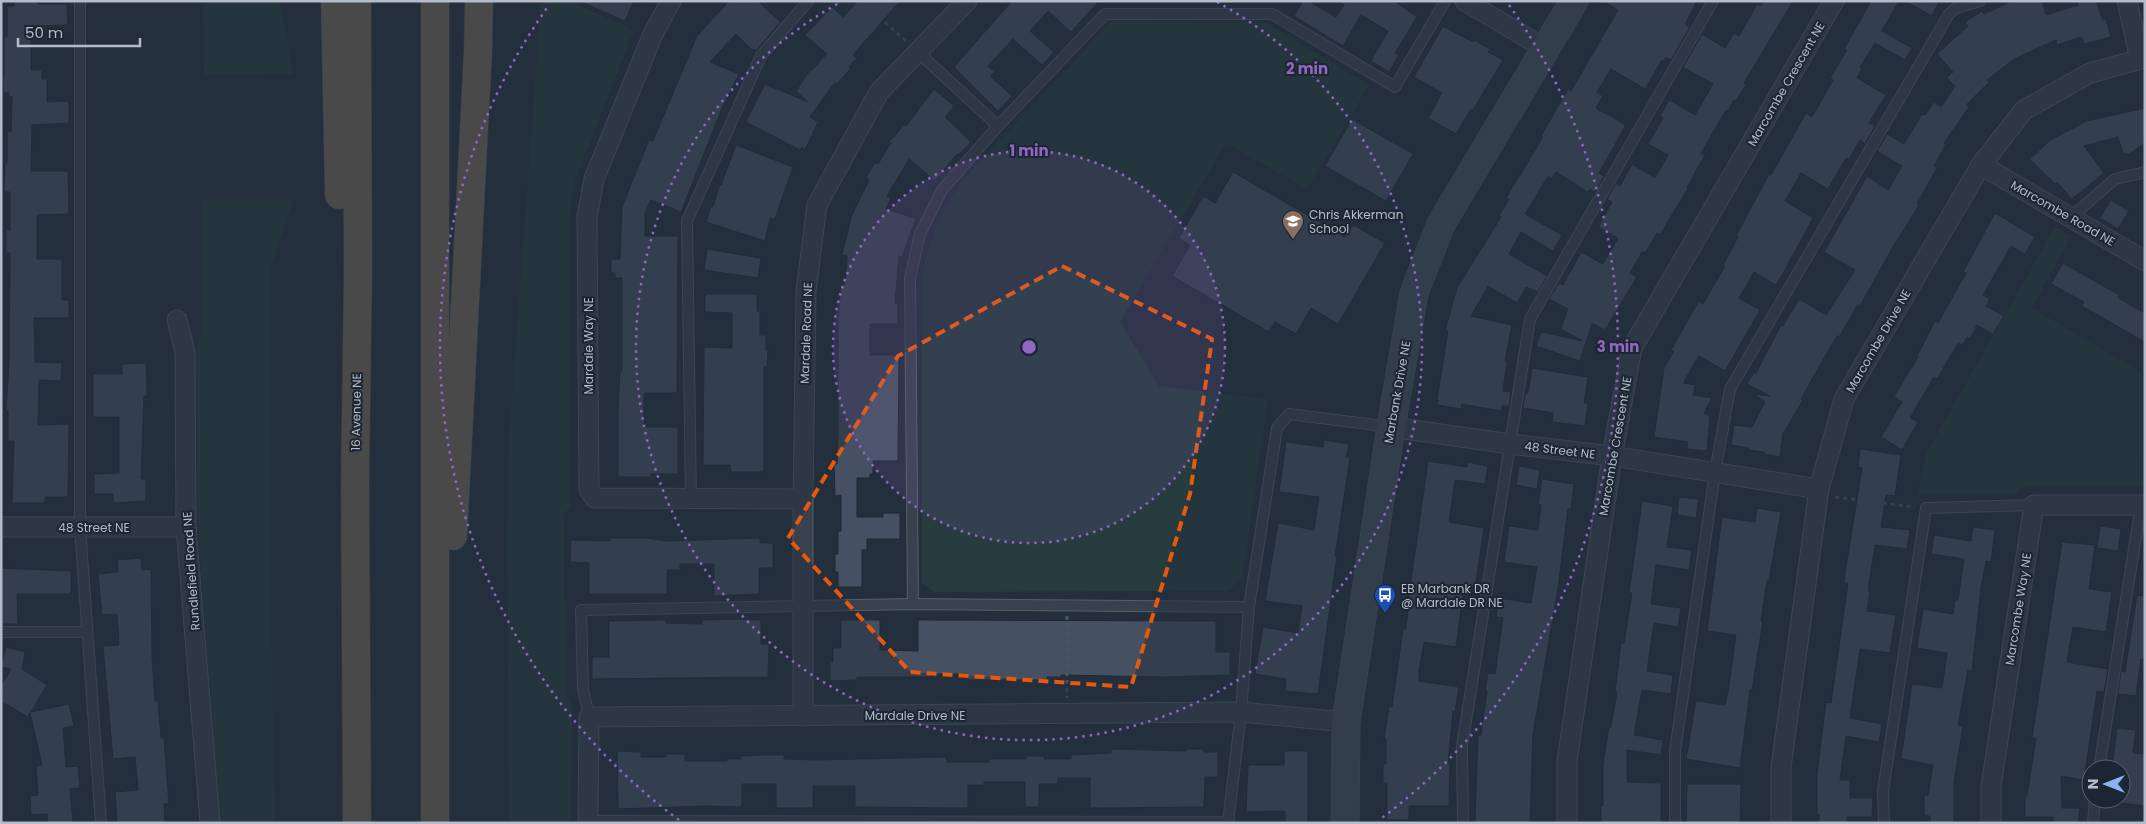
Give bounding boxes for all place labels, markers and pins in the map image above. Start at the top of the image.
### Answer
place label: Chris Akkerman School [1309,206,1403,237]
school or university icon: Chris Akkerman School [1281,209,1305,240]
centre of rings [1020,338,1038,356]
place label: EB Marbank DR @ Mardale DR NE [1401,580,1503,611]
bus stop icon: EB Marbank DR @ Mardale DR NE [1373,583,1397,614]

